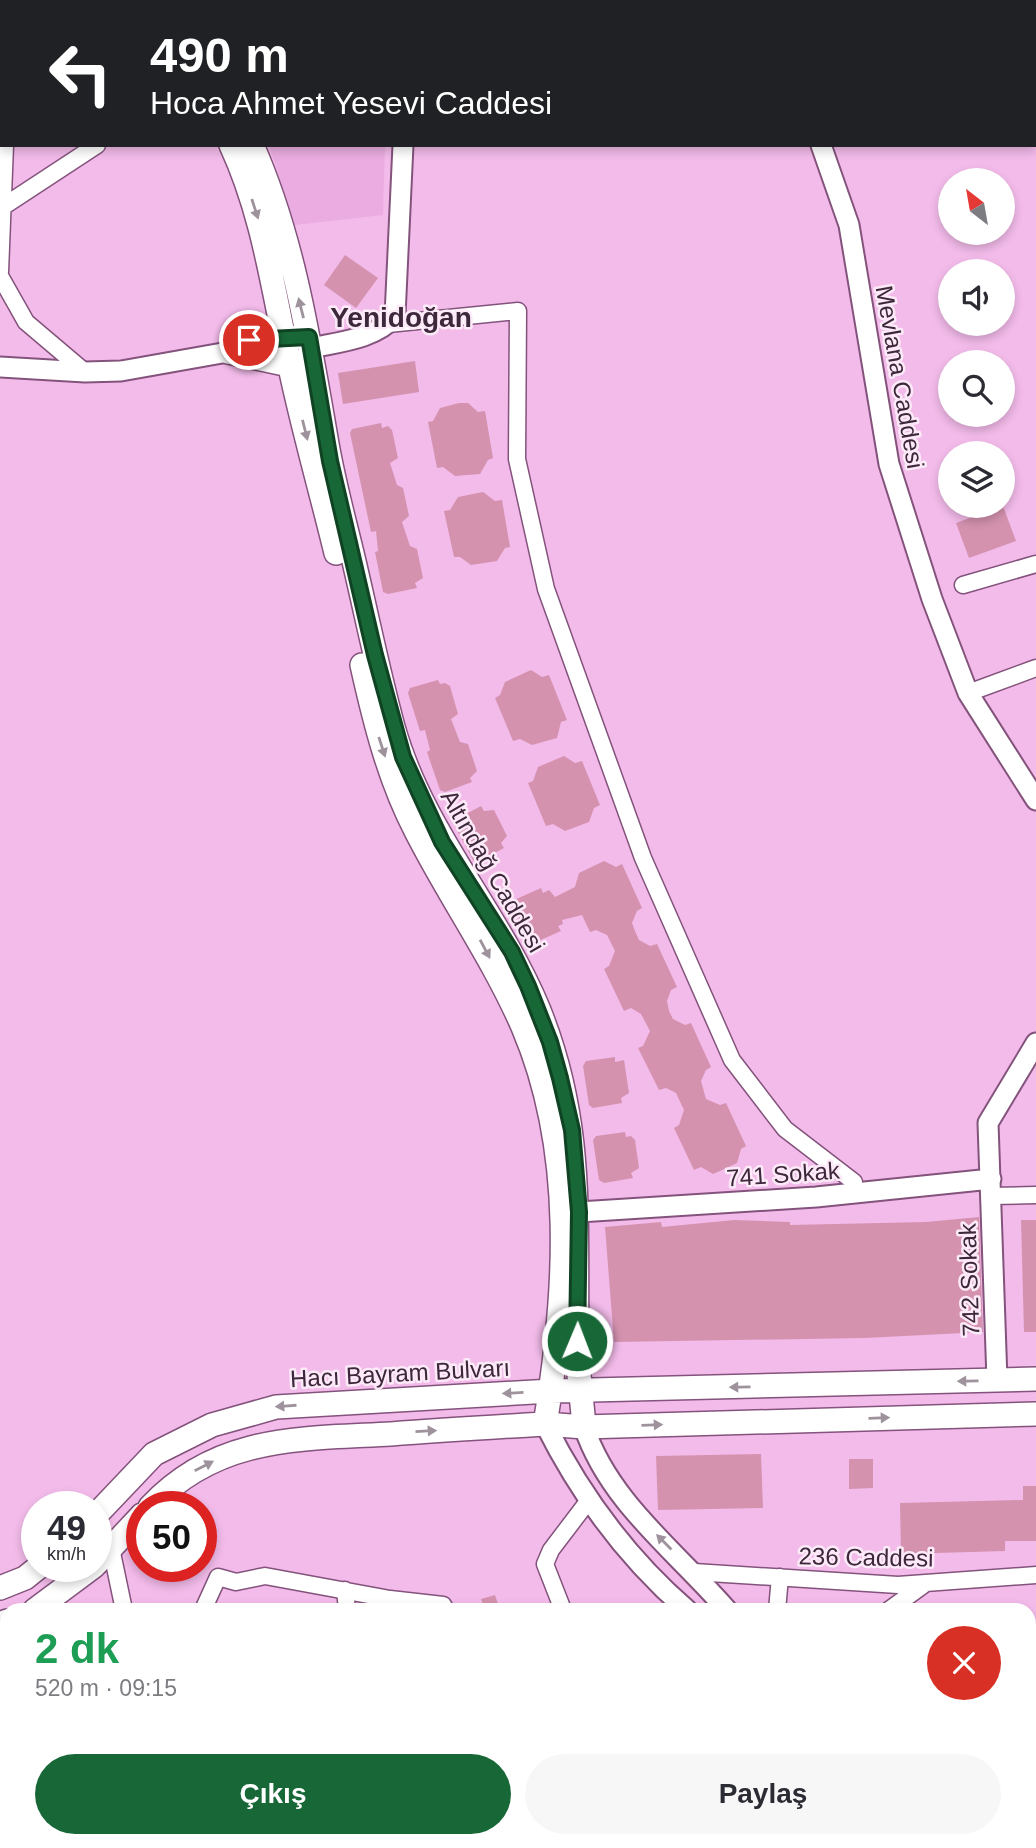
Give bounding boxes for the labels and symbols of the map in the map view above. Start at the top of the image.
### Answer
north arrow [938,168,1015,245]
one-way arrow [251,198,261,219]
street label: Mevlana Caddesi [871,283,929,471]
one-way arrow [295,297,306,319]
district label: Yenidoğan [330,302,472,333]
pin [219,310,279,370]
one-way arrow [300,420,311,442]
one-way arrow [377,736,388,757]
street label: Altındağ Caddesi [436,785,550,957]
one-way arrow [479,939,491,959]
street label: 741 Sokak [725,1157,842,1191]
street label: 742 Sokak [953,1222,984,1337]
position arrow [540,1304,614,1378]
street label: Hacı Bayram Bulvarı [289,1354,511,1392]
one-way arrow [957,1375,979,1387]
one-way arrow [729,1381,751,1393]
one-way arrow [502,1388,524,1399]
one-way arrow [275,1401,297,1412]
one-way arrow [869,1413,891,1424]
one-way arrow [641,1419,663,1430]
one-way arrow [416,1426,438,1437]
one-way arrow [194,1461,214,1472]
speed limit sign: 50 [126,1491,217,1582]
one-way arrow [656,1533,673,1550]
street label: 236 Caddesi [798,1542,934,1572]

